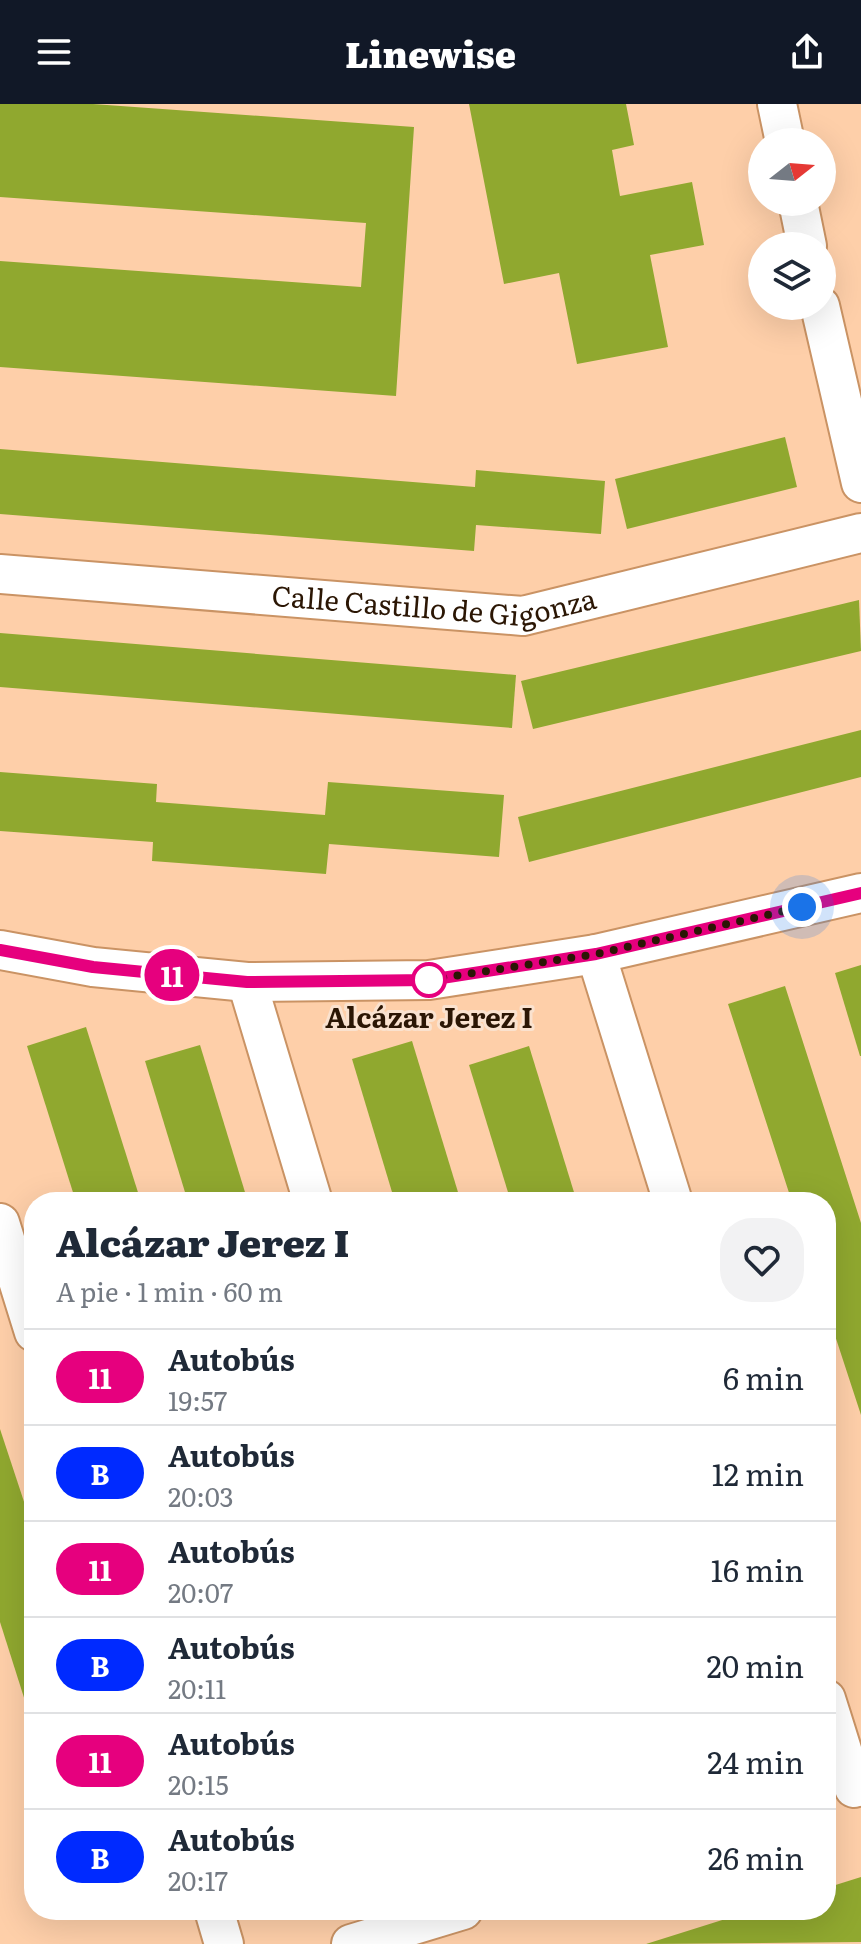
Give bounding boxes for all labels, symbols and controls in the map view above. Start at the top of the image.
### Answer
text: Linewise [345,26,516,79]
icon: menu [32,30,76,74]
icon: share [785,30,829,74]
north arrow [748,128,836,216]
map controls [748,128,836,320]
button: layers [748,232,836,320]
street label: Calle Castillo de Gigonza [270,573,600,635]
your location [782,887,822,927]
line badge: 11 [136,949,208,1001]
text: 11 [160,954,184,996]
marker: Alcázar Jerez I [412,963,446,997]
place label: Alcázar Jerez I [325,995,533,1037]
text: Alcázar Jerez I [56,1212,350,1269]
button: heart [720,1218,804,1302]
text: A pie · 1 min · 60 m [56,1271,283,1310]
text: Autobús [168,1336,295,1380]
text: 6 min [723,1355,804,1399]
text: 11 [88,1356,112,1398]
text: 19:57 [168,1380,227,1419]
text: Autobús [168,1432,295,1476]
text: 12 min [712,1451,804,1495]
text: B [90,1452,110,1494]
text: 20:03 [168,1476,234,1515]
text: Autobús [168,1528,295,1572]
text: 16 min [711,1547,804,1591]
text: 11 [88,1548,112,1590]
text: 20:07 [168,1572,233,1611]
text: Autobús [168,1624,295,1668]
text: 20 min [707,1643,804,1687]
text: B [90,1644,110,1686]
text: 20:11 [168,1668,226,1707]
text: Autobús [168,1720,295,1764]
text: 24 min [707,1739,804,1783]
text: 11 [88,1740,112,1782]
text: 20:15 [168,1764,229,1803]
text: Autobús [168,1816,295,1860]
text: 26 min [708,1835,804,1879]
text: B [90,1836,110,1878]
text: 20:17 [168,1860,228,1899]

